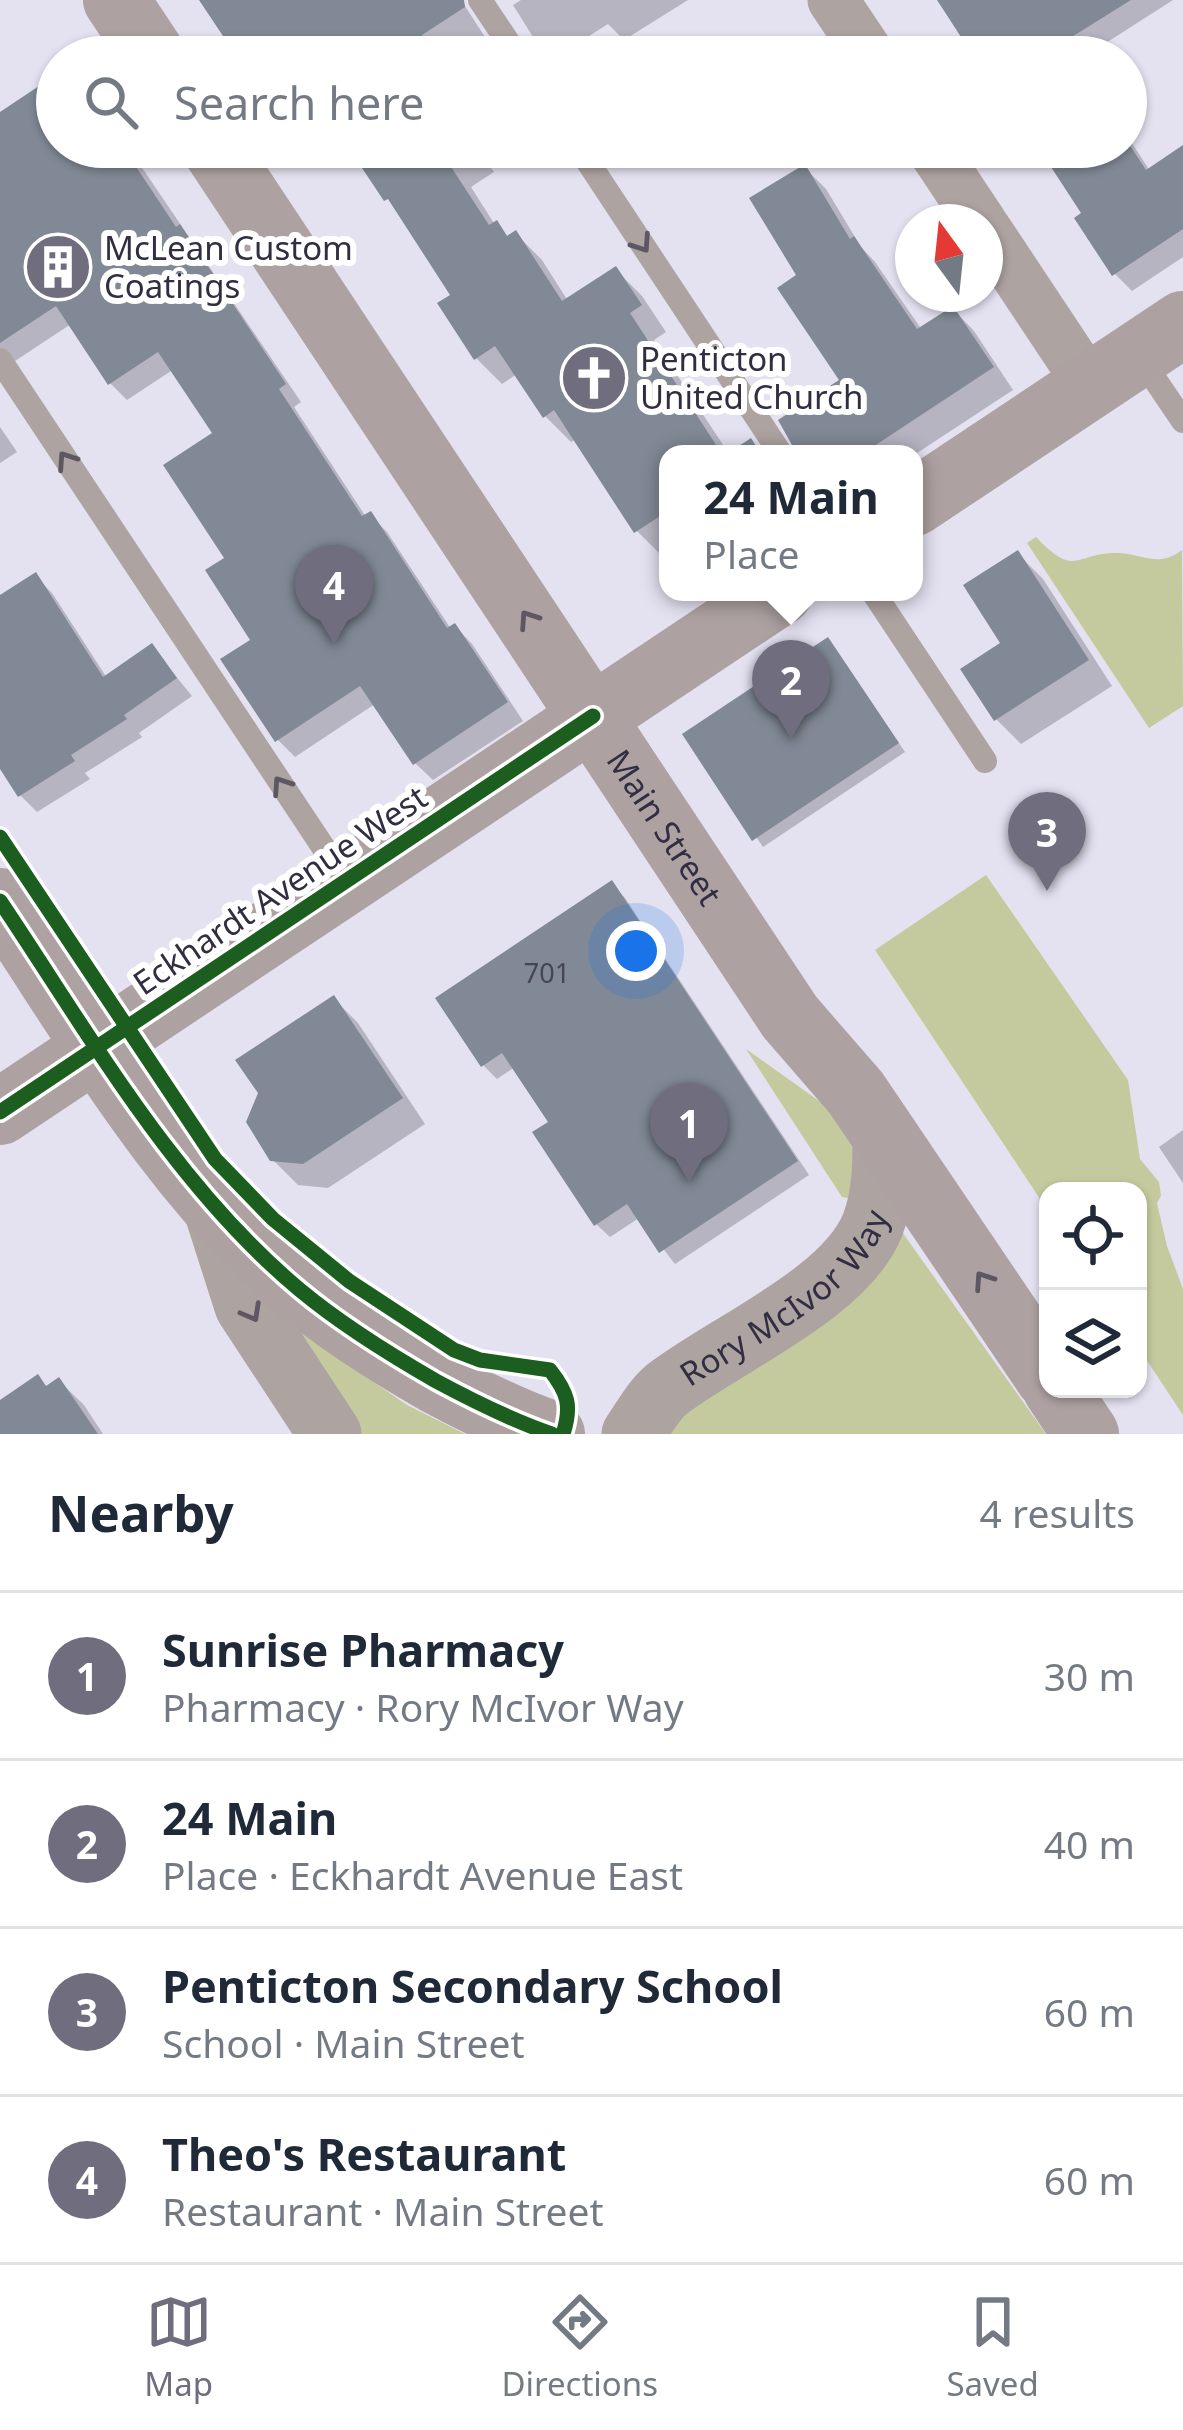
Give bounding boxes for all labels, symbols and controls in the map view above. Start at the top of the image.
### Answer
search box [36,36,1147,168]
icon: search [78,69,144,135]
text: Search here [174,72,424,133]
north arrow [895,204,1003,312]
place label: McLean Custom Coatings [104,225,353,308]
one-way arrow [628,231,650,253]
building icon: McLean Custom Coatings [23,232,93,302]
place label: Penticton United Church [640,336,863,419]
church icon: Penticton United Church [559,343,629,413]
popup [659,445,923,601]
one-way arrow [58,451,80,473]
text: 24 Main [703,466,879,527]
text: Place [703,527,800,580]
pin: 4 [295,545,373,644]
one-way arrow [521,610,543,632]
pin: 2 [752,640,830,739]
street label: Main Street [597,740,733,914]
street label: Eckhardt Avenue West [124,774,435,1005]
one-way arrow [274,776,296,798]
pin: 3 [1008,792,1086,891]
your location [606,921,666,981]
house number: 701 [524,954,570,991]
pin: 1 [650,1083,728,1182]
map controls [1039,1182,1147,1398]
button: locate [1039,1182,1147,1290]
street label: Rory McIvor Way [671,1204,898,1396]
one-way arrow [975,1272,997,1294]
button: layers [1039,1290,1147,1398]
one-way arrow [238,1300,261,1322]
text: Nearby [48,1477,234,1547]
text: 4 results [980,1486,1135,1539]
text: Sunrise Pharmacy [162,1619,564,1680]
text: 1 [76,1649,98,1702]
text: 30 m [1044,1649,1135,1702]
text: Pharmacy · Rory McIvor Way [162,1680,684,1733]
text: 24 Main [162,1787,337,1848]
text: 2 [76,1817,98,1870]
text: 40 m [1044,1817,1135,1870]
text: Place · Eckhardt Avenue East [162,1848,683,1901]
text: Penticton Secondary School [162,1955,783,2016]
text: 3 [76,1985,98,2038]
text: 60 m [1044,1985,1135,2038]
text: School · Main Street [162,2016,525,2069]
text: Theo's Restaurant [162,2123,566,2184]
text: 4 [76,2153,98,2206]
text: 60 m [1044,2153,1135,2206]
text: Restaurant · Main Street [162,2184,604,2237]
tab: Map [144,2289,213,2406]
tab: Directions [501,2289,658,2406]
tab: Saved [946,2289,1039,2406]

